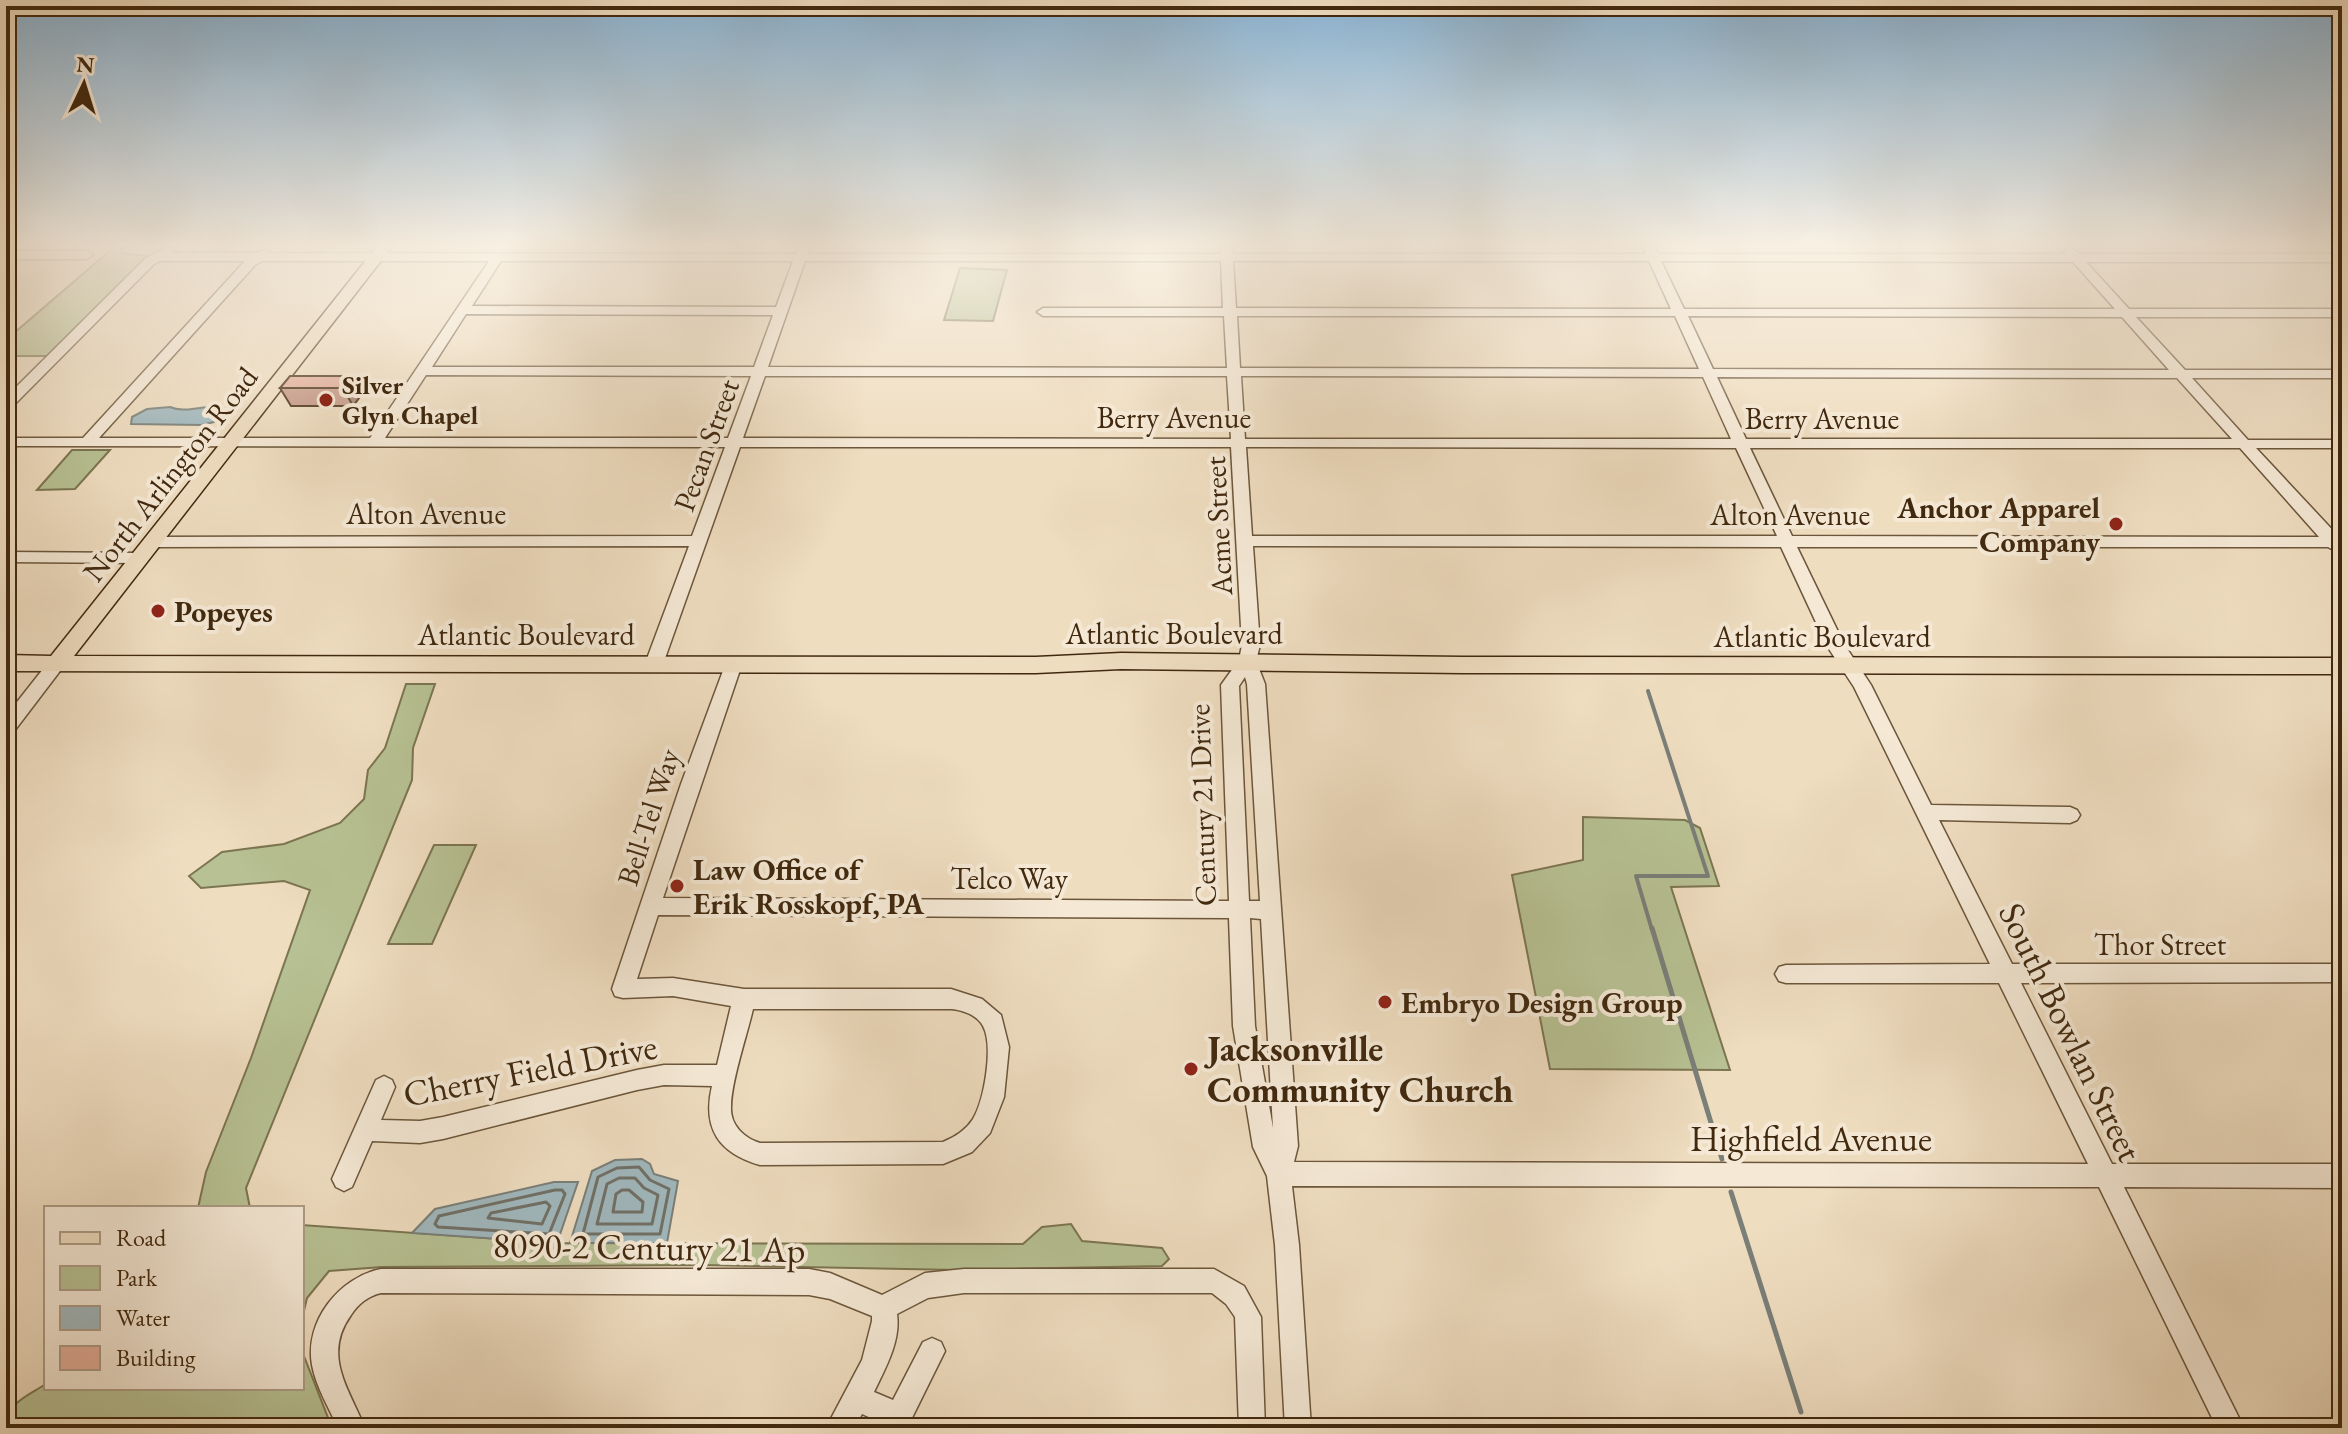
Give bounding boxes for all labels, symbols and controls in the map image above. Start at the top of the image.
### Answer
north arrow [44,44,124,124]
text: N [75,49,95,80]
street label: North Arlington Road [74,358,267,589]
place label: Silver Glyn Chapel [342,368,478,432]
street label: Pecan Street [664,373,748,516]
marker: Silver Glyn Chapel [317,391,335,409]
street label: Berry Avenue [1097,398,1251,437]
street label: Berry Avenue [1745,399,1899,438]
street label: Acme Street [1195,455,1241,598]
place label: Anchor Apparel Company [1896,488,2101,561]
street label: Alton Avenue [345,494,506,533]
street label: Alton Avenue [1709,495,1870,534]
marker: Anchor Apparel Company [2107,515,2125,533]
place label: Popeyes [174,592,273,631]
marker: Popeyes [149,602,167,620]
street label: Atlantic Boulevard [1064,614,1283,653]
street label: Atlantic Boulevard [416,615,635,654]
street label: Atlantic Boulevard [1712,617,1931,656]
street label: Century 21 Drive [1179,703,1225,907]
street label: Bell-Tel Way [608,743,689,890]
place label: Law Office of Erik Rosskopf, PA [693,850,924,923]
street label: Telco Way [950,859,1069,898]
marker: Law Office of Erik Rosskopf, PA [668,877,686,895]
street label: South Bowlan Street [1988,895,2154,1170]
street label: Thor Street [2094,925,2227,964]
place label: Embryo Design Group [1401,983,1683,1022]
marker: Embryo Design Group [1376,993,1394,1011]
street label: Cherry Field Drive [399,1022,661,1118]
place label: Jacksonville Community Church [1204,1025,1514,1113]
marker: Jacksonville Community Church [1182,1060,1200,1078]
street label: Highfield Avenue [1690,1115,1932,1162]
legend [44,1206,304,1390]
street label: 8090-2 Century 21 Ap [492,1221,806,1273]
text: Road [116,1222,167,1253]
text: Park [116,1262,158,1293]
text: Water [116,1302,170,1333]
text: Building [116,1342,196,1373]

